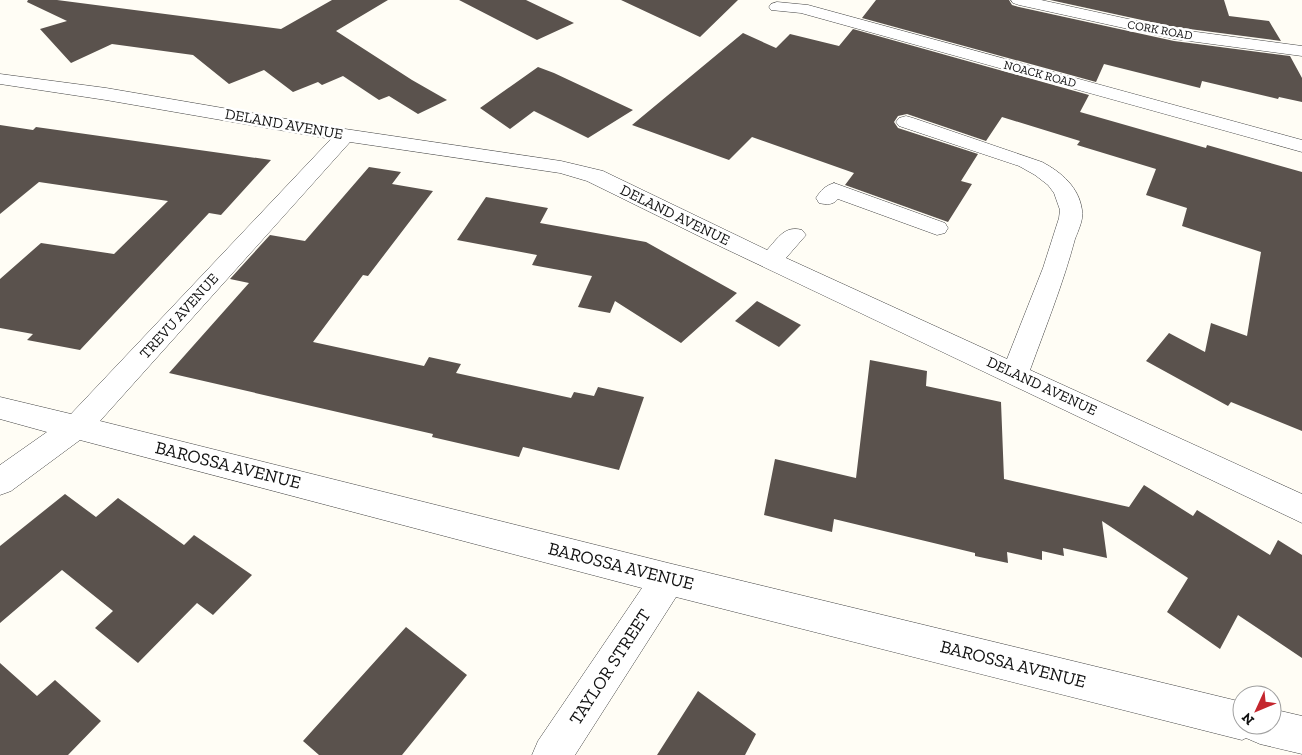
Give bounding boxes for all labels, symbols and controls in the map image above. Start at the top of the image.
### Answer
street label: CORK ROAD [1126,17,1194,43]
street label: NOACK ROAD [1002,58,1078,90]
street label: DELAND AVENUE [224,105,345,143]
street label: DELAND AVENUE [617,181,733,249]
street label: TREVU AVENUE [136,269,222,362]
street label: DELAND AVENUE [984,353,1100,420]
street label: BAROSSA AVENUE [153,436,303,494]
street label: BAROSSA AVENUE [546,537,696,595]
street label: TAYLOR STREET [564,605,656,729]
street label: BAROSSA AVENUE [938,635,1088,693]
north arrow [1232,685,1282,735]
text: N [1238,709,1258,728]

